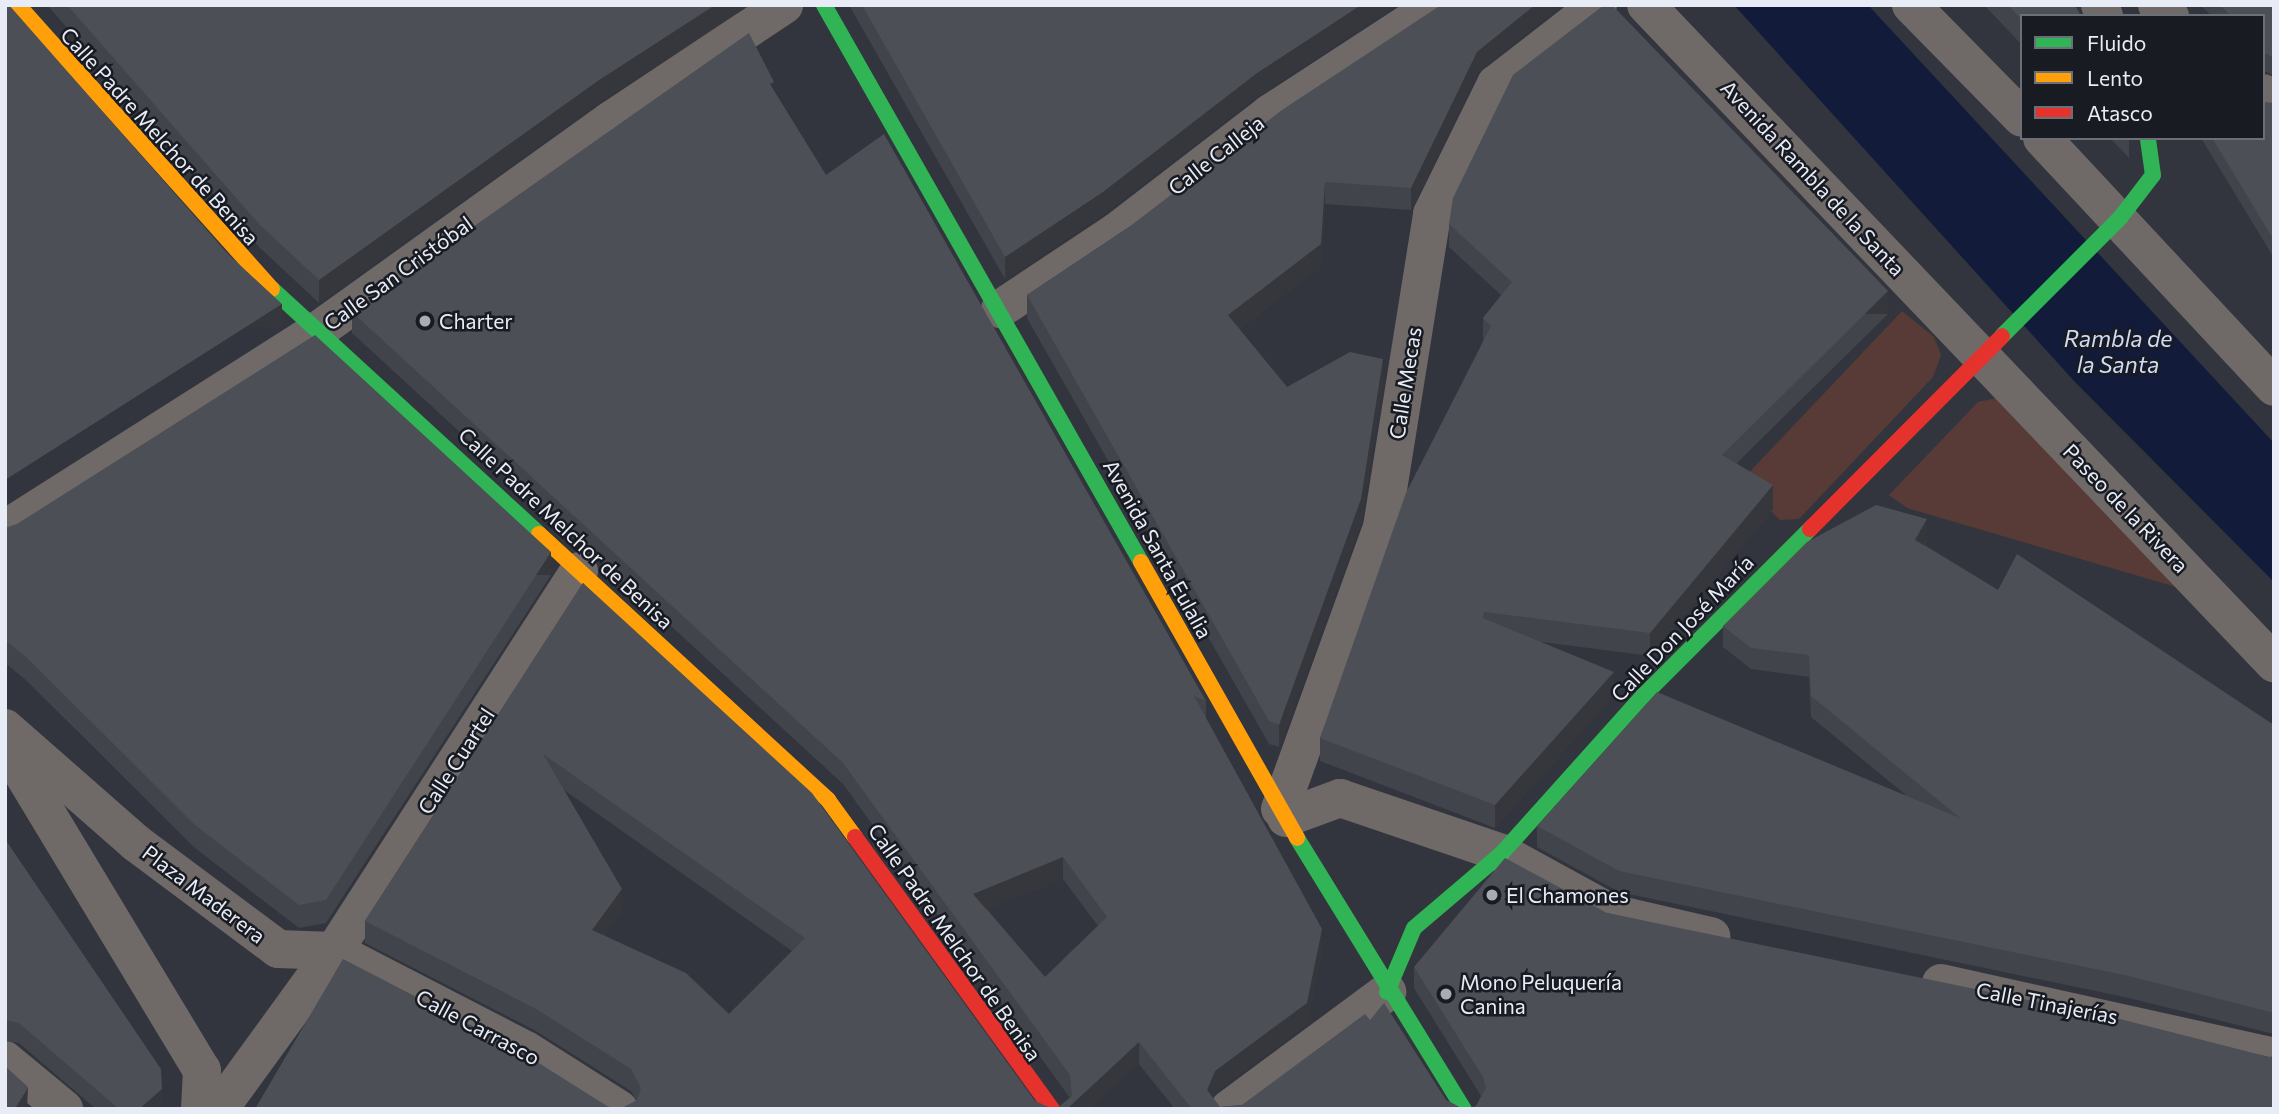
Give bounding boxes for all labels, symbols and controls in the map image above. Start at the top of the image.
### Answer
legend [2020,14,2265,140]
street label: Calle Padre Melchor de Benisa [56,22,264,250]
text: Fluido [2087,30,2146,55]
text: Lento [2087,65,2143,90]
street label: Avenida Rambla de la Santa [1716,75,1910,281]
text: Atasco [2087,100,2153,125]
street label: Calle Calleja [1163,110,1269,200]
street label: Calle San Cristóbal [319,211,477,335]
place label: Charter [439,308,513,334]
marker: Charter [417,313,433,329]
water label: Rambla de la Santa [2064,324,2172,378]
street label: Calle Mecas [1384,325,1426,441]
street label: Calle Padre Melchor de Benisa [453,422,679,634]
street label: Paseo de la Rivera [2058,438,2194,578]
street label: Avenida Santa Eulalia [1098,455,1218,643]
street label: Calle Don José María [1606,549,1758,707]
street label: Calle Cuartel [412,703,500,819]
street label: Calle Padre Melchor de Benisa [863,818,1047,1066]
street label: Plaza Maderera [138,840,270,948]
place label: El Chamones [1506,882,1629,908]
marker: El Chamones [1484,887,1500,903]
place label: Mono Peluquería Canina [1460,969,1622,1019]
street label: Calle Tinajerías [1974,977,2120,1029]
street label: Calle Carrasco [412,984,544,1070]
marker: Mono Peluquería Canina [1438,986,1454,1002]

